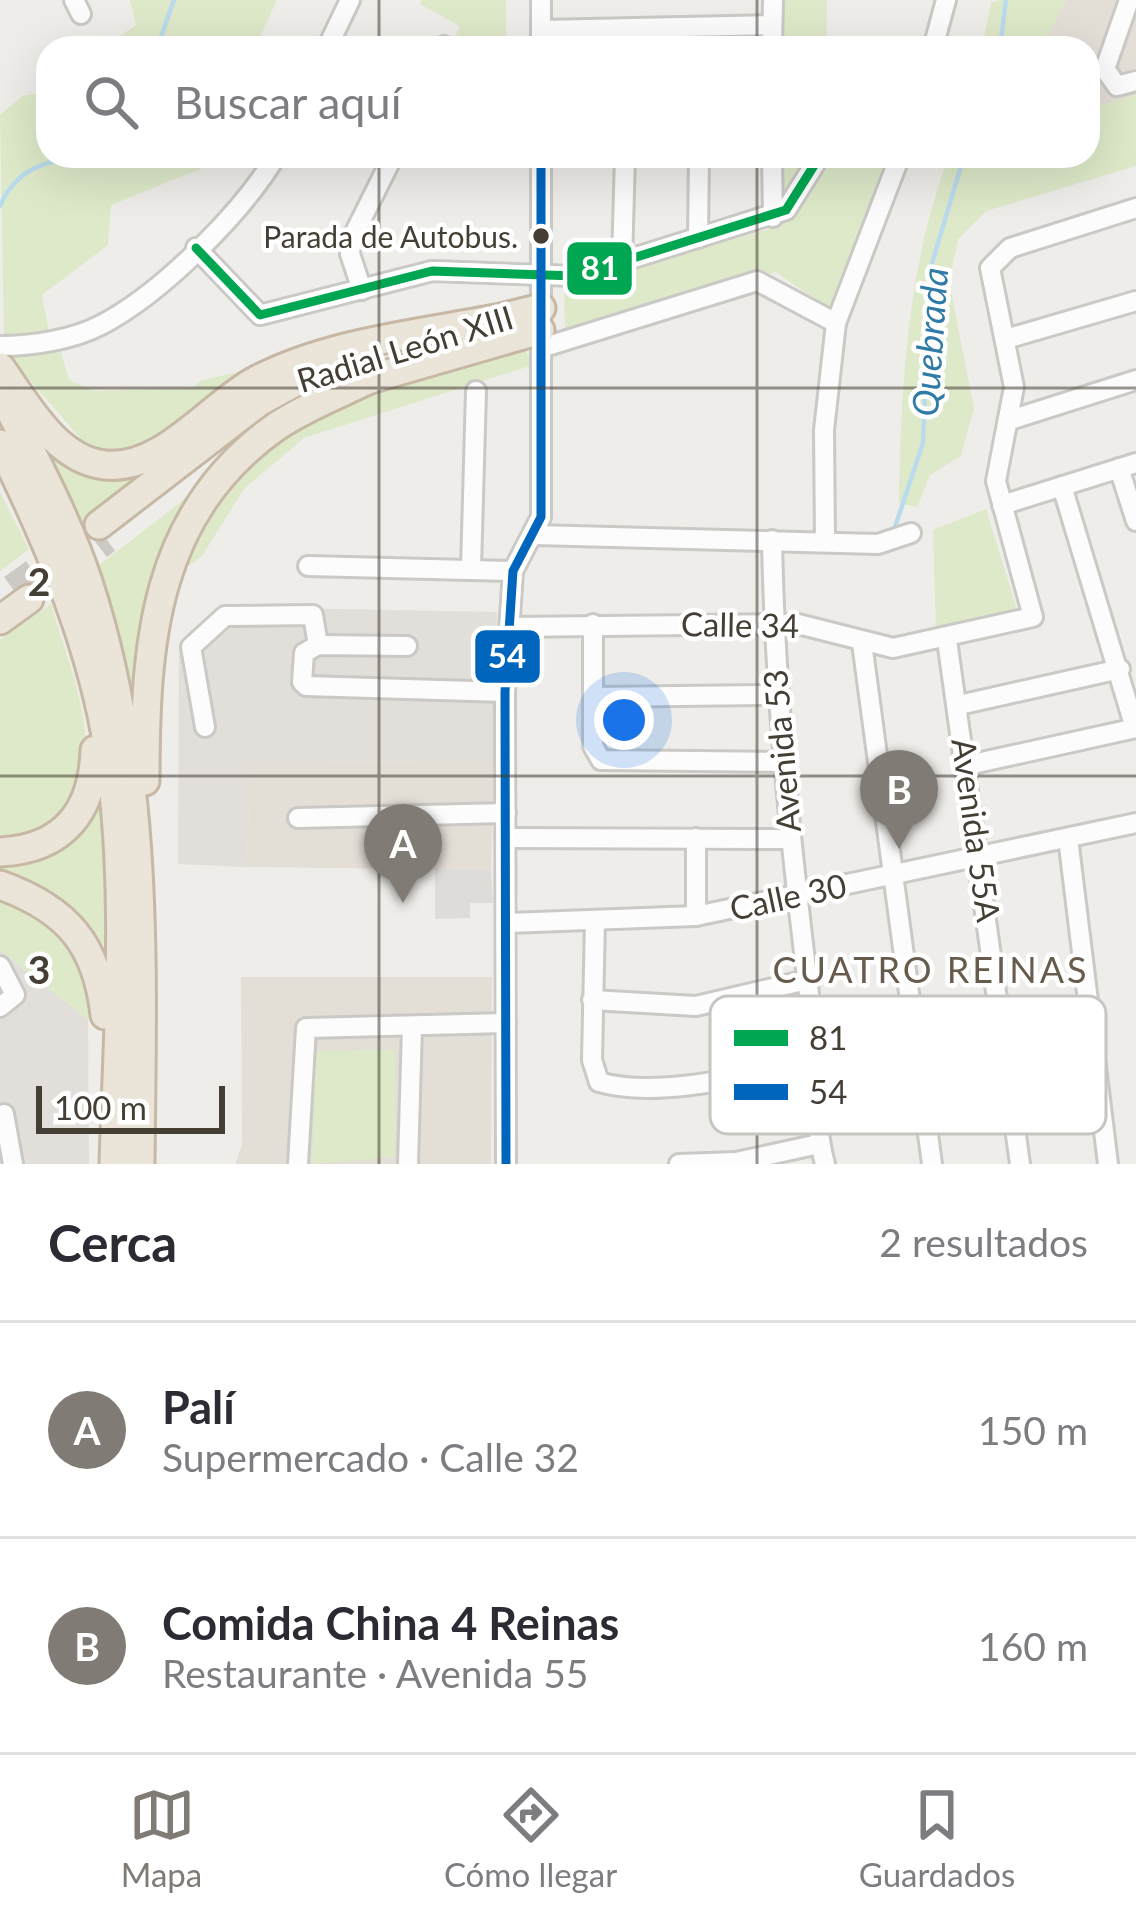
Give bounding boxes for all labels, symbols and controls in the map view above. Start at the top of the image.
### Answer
search box [36,36,1100,168]
icon: search [78,69,144,135]
text: Buscar aquí [174,75,401,129]
place label: Parada de Autobus. [263,218,518,254]
marker: Parada de Autobus. [530,225,552,247]
line badge: 81 [565,240,634,297]
text: 81 [581,247,619,287]
water label: Quebrada [902,266,956,418]
street label: Radial León XIII [292,296,518,400]
text: 2 [28,558,50,604]
street label: Calle 34 [681,603,799,645]
line badge: 54 [473,628,542,685]
text: 54 [488,635,526,675]
street label: Avenida 53 [754,668,808,834]
your location [594,690,654,750]
street label: Avenida 55A [944,735,1010,925]
pin: B [860,750,938,849]
pin: A [364,804,442,903]
street label: Calle 30 [726,864,850,928]
text: 3 [28,946,50,992]
district label: CUATRO REINAS [772,947,1090,991]
legend [710,996,1106,1134]
text: 81 [809,1017,847,1057]
text: 54 [809,1071,847,1111]
scale bar [36,1080,225,1133]
text: 100 m [54,1087,147,1127]
text: Cerca [48,1212,177,1273]
text: 2 resultados [879,1219,1088,1265]
text: Palí [162,1380,235,1434]
text: A [73,1407,101,1453]
text: 150 m [978,1407,1088,1453]
text: Supermercado · Calle 32 [162,1434,579,1480]
text: Comida China 4 Reinas [162,1596,619,1650]
text: B [74,1623,100,1669]
text: 160 m [978,1623,1088,1669]
text: Restaurante · Avenida 55 [162,1650,588,1696]
tab: Mapa [121,1782,202,1894]
tab: Cómo llegar [444,1782,617,1894]
tab: Guardados [859,1782,1015,1894]

